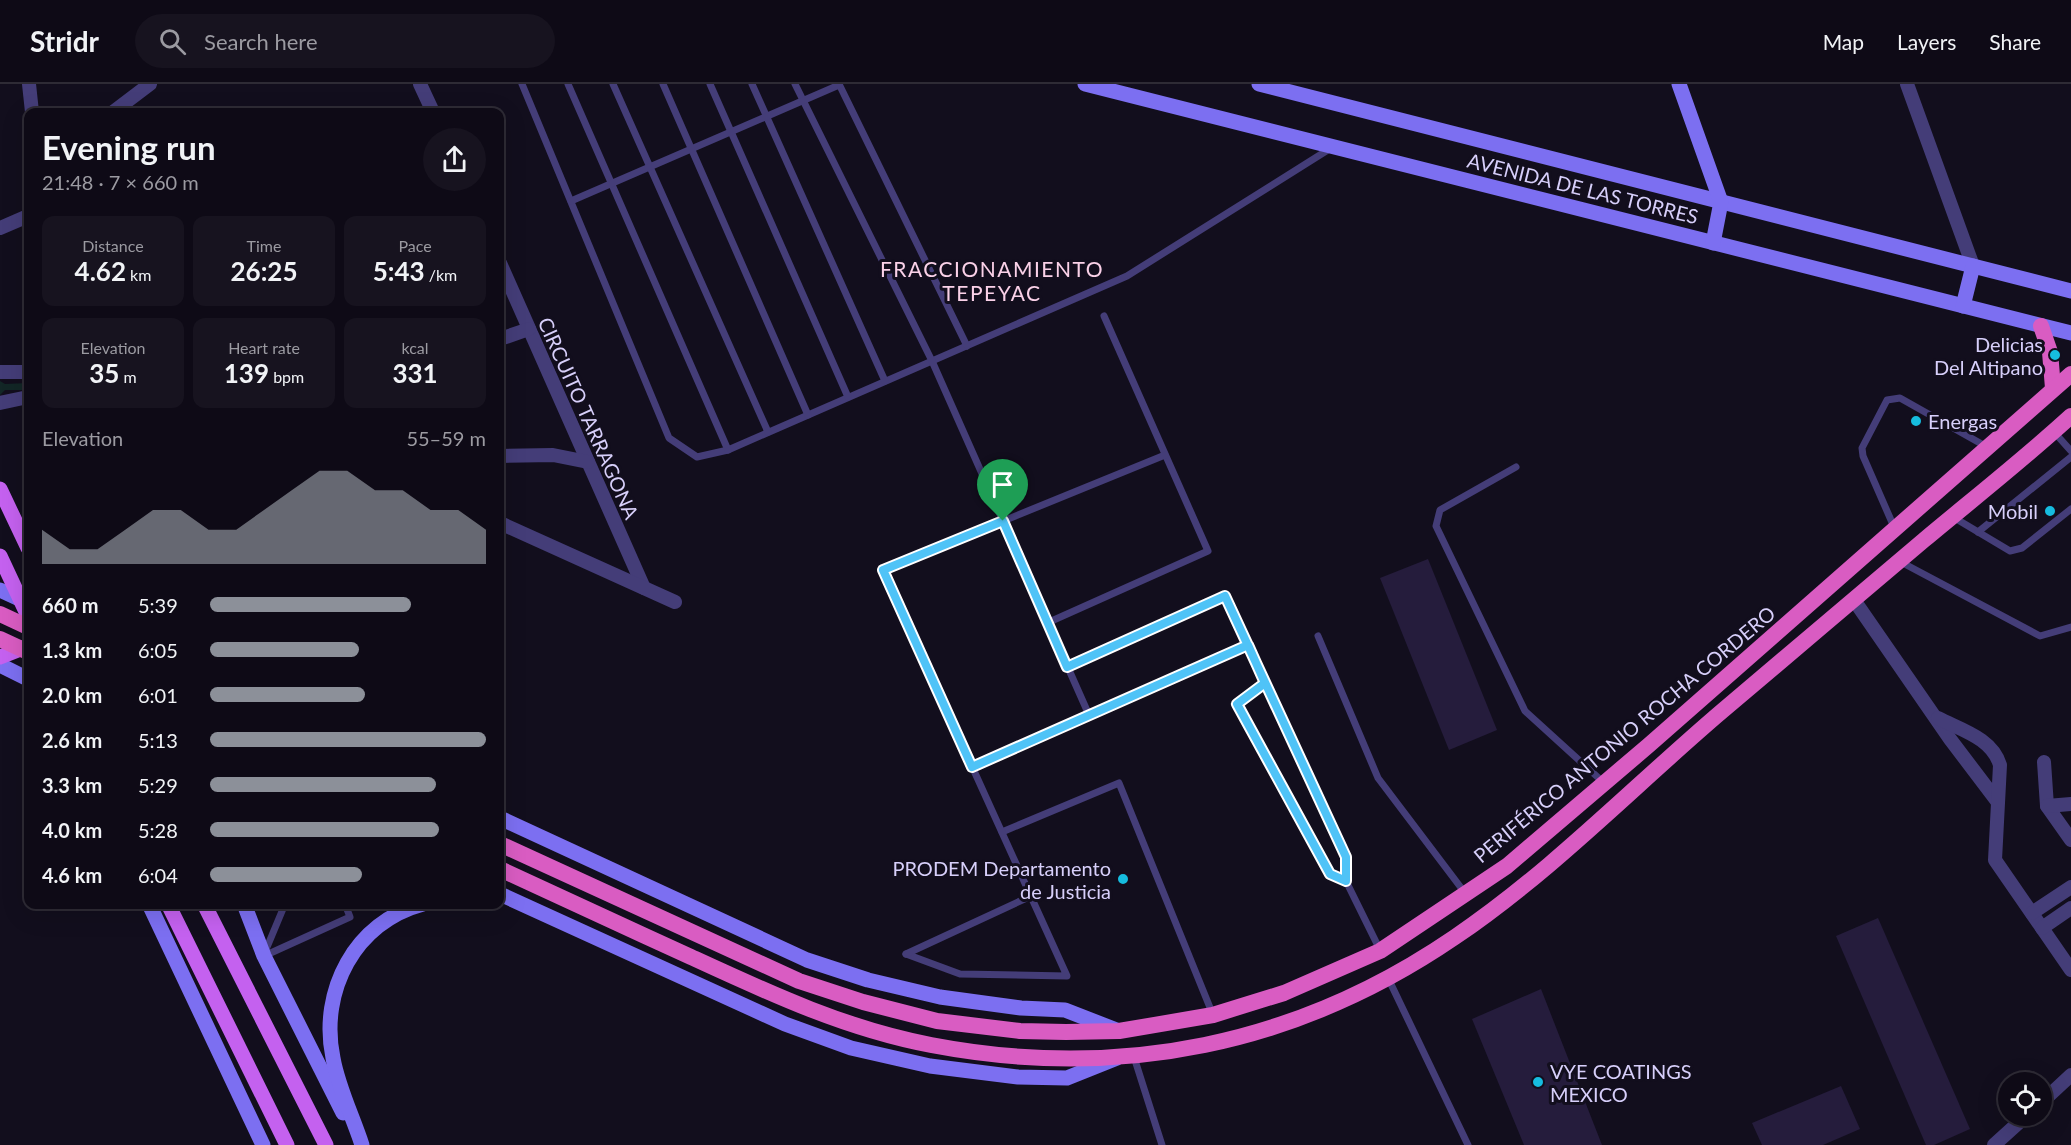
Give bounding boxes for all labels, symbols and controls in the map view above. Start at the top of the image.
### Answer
search box [135,14,555,68]
text: Stridr [30,24,99,58]
icon: search [156,25,189,58]
text: Search here [204,28,318,55]
text: Map [1823,29,1864,54]
text: Layers [1897,29,1956,54]
text: Share [1989,29,2041,54]
text: Evening run [42,127,216,167]
button: share [423,128,486,191]
street label: AVENIDA DE LAS TORRES [1465,148,1701,228]
text: 21:48 · 7 × 660 m [42,170,199,194]
text: Distance [82,236,144,255]
text: Time [247,236,281,255]
text: Pace [398,236,432,255]
text: 4.62 [75,255,126,287]
text: 26:25 [230,255,298,287]
text: 5:43 [373,255,425,287]
district label: FRACCIONAMIENTO TEPEYAC [880,256,1104,305]
text: km [126,265,151,284]
text: /km [425,265,457,284]
street label: CIRCUITO TARRAGONA [534,313,645,523]
place label: Delicias Del Altipano [1934,332,2043,379]
text: Elevation [81,338,146,357]
text: Heart rate [228,338,300,357]
text: kcal [401,338,429,357]
marker: Delicias Del Altipano [2048,348,2062,362]
text: 35 [89,357,119,389]
text: 139 [224,357,269,389]
text: 331 [392,357,438,389]
text: m [119,367,137,386]
text: bpm [269,367,304,386]
place label: Energas [1928,409,1997,433]
marker: Energas [1909,414,1923,428]
text: Elevation [42,426,123,450]
text: 55–59 m [406,426,486,450]
pin [977,459,1028,521]
icon: arrive [986,468,1019,501]
place label: Mobil [1988,499,2038,523]
marker: Mobil [2043,504,2057,518]
text: 660 m [42,593,98,617]
text: 5:39 [138,593,178,617]
street label: PERIFÉRICO ANTONIO ROCHA CORDERO [1468,601,1780,867]
text: 1.3 km [42,638,102,662]
text: 6:05 [138,638,178,662]
text: 2.0 km [42,683,102,707]
text: 6:01 [138,683,178,707]
text: 2.6 km [42,728,102,752]
text: 5:13 [138,728,178,752]
text: 3.3 km [42,773,102,797]
text: 5:29 [138,773,178,797]
text: 4.0 km [42,818,102,842]
text: 5:28 [138,818,178,842]
place label: PRODEM Departamento de Justicia [892,856,1111,903]
text: 4.6 km [42,863,102,887]
text: 6:04 [138,863,178,887]
marker: PRODEM Departamento de Justicia [1116,872,1130,886]
place label: VYE COATINGS MEXICO [1550,1059,1692,1106]
map controls [1998,1072,2052,1126]
button: locate [1998,1072,2052,1126]
marker: VYE COATINGS MEXICO [1531,1075,1545,1089]

